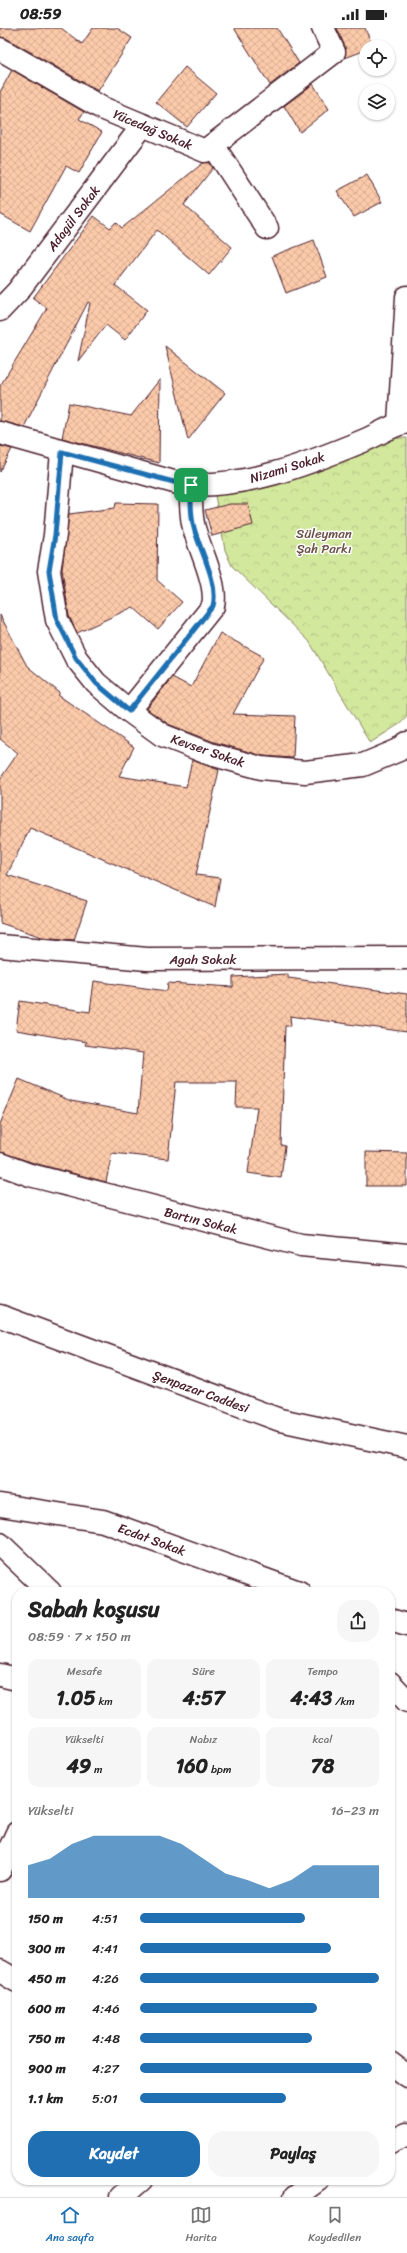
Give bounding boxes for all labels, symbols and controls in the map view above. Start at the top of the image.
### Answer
text: 08:59 [20,1,61,27]
map controls [359,40,395,120]
button: locate [359,40,395,76]
button: layers [359,84,395,120]
street label: Yücedağ Sokak [110,102,196,157]
street label: Adagül Sokak [40,180,106,257]
street label: Nizami Sokak [247,445,328,490]
pin [174,468,208,502]
icon: arrive [180,474,202,496]
park label: Süleyman Şah Parkı [296,522,352,560]
street label: Kevser Sokak [168,727,248,774]
street label: Agah Sokak [169,948,237,971]
street label: Bartın Sokak [162,1200,240,1241]
street label: Şenpazar Caddesi [149,1363,253,1420]
street label: Ecdat Sokak [115,1517,189,1562]
text: Sabah koşusu [28,1590,160,1629]
button: share [337,1600,379,1642]
text: 08:59 · 7 × 150 m [28,1625,131,1648]
text: Mesafe [67,1662,102,1681]
text: Süre [192,1662,215,1681]
text: Tempo [307,1662,338,1681]
text: 1.05 [56,1681,96,1716]
text: 4:57 [182,1681,225,1716]
text: 4:43 [290,1681,332,1716]
text: km [96,1692,113,1711]
text: /km [332,1692,355,1711]
text: Yükselti [65,1730,104,1749]
text: Nabız [190,1730,217,1749]
text: kcal [313,1730,333,1749]
text: 49 [66,1749,91,1784]
text: 160 [176,1749,208,1784]
text: 78 [311,1749,334,1784]
text: m [91,1760,103,1779]
text: bpm [208,1760,231,1779]
text: Yükselti [28,1799,73,1822]
text: 16–23 m [331,1799,379,1822]
text: 150 m [28,1907,63,1930]
text: 4:51 [92,1907,118,1930]
text: 300 m [28,1937,65,1960]
text: 4:41 [92,1937,118,1960]
text: 450 m [28,1967,66,1990]
text: 4:26 [92,1967,119,1990]
text: 600 m [28,1997,65,2020]
text: 4:46 [92,1997,120,2020]
text: 750 m [28,2027,65,2050]
text: 4:48 [92,2027,120,2050]
text: 900 m [28,2057,66,2080]
text: 4:27 [92,2057,119,2080]
text: 1.1 km [28,2087,63,2110]
text: 5:01 [92,2087,118,2110]
button: Kaydet [28,2131,200,2177]
button: Paylaş [208,2131,379,2177]
tab: Ana sayfa [46,2204,94,2247]
tab: Harita [186,2204,217,2247]
tab: Kaydedilen [308,2204,361,2247]

